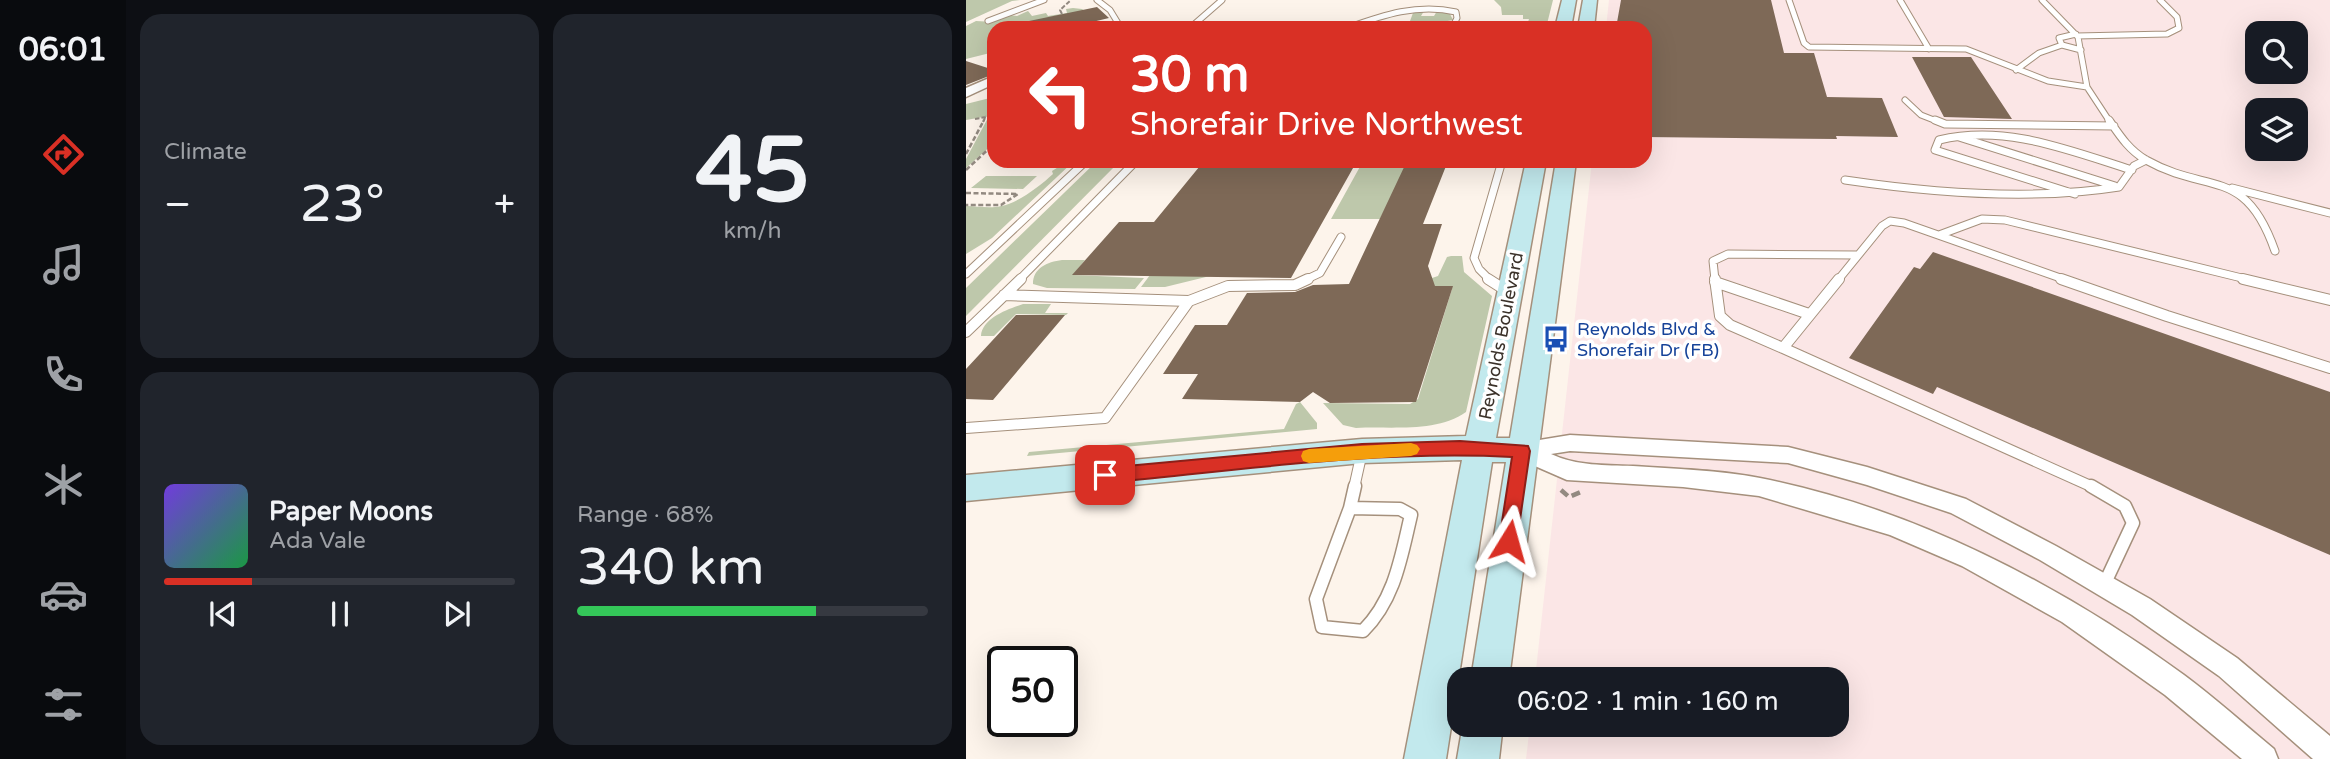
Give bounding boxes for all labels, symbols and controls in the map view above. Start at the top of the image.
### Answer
map controls [2245,21,2308,161]
button: search [2245,21,2308,84]
text: 06:01 [19,31,107,69]
text: 30 m [1130,46,1249,105]
icon: left [1015,49,1106,140]
button: layers [2245,98,2308,161]
text: Shorefair Drive Northwest [1130,106,1523,144]
text: 45 [695,116,810,226]
icon: directions [39,130,88,179]
text: Climate [164,138,247,166]
text: 23° [300,173,385,236]
text: − [164,182,191,228]
text: + [494,182,515,228]
text: km/h [724,217,781,245]
icon: music [39,240,88,289]
street label: Reynolds Boulevard [1474,250,1528,422]
place label: Reynolds Blvd & Shorefair Dr (FB) [1577,318,1719,361]
bus stop icon: Reynolds Blvd & Shorefair Dr (FB) [1541,324,1571,354]
icon: phone [39,350,88,399]
pin [1075,445,1135,505]
icon: arrive [1086,456,1124,494]
icon: climate [39,460,88,509]
text: Paper Moons [269,496,433,527]
text: Range · 68% [577,501,713,529]
position arrow [1472,504,1546,578]
text: Ada Vale [269,527,366,555]
text: 340 km [577,536,765,599]
icon: car [39,570,88,619]
icon: previous [204,595,242,633]
icon: pause [321,595,359,633]
icon: next [438,595,476,633]
speed limit sign: 50 [987,646,1078,737]
icon: filters [39,680,88,729]
text: 06:02 · 1 min · 160 m [1517,686,1779,717]

